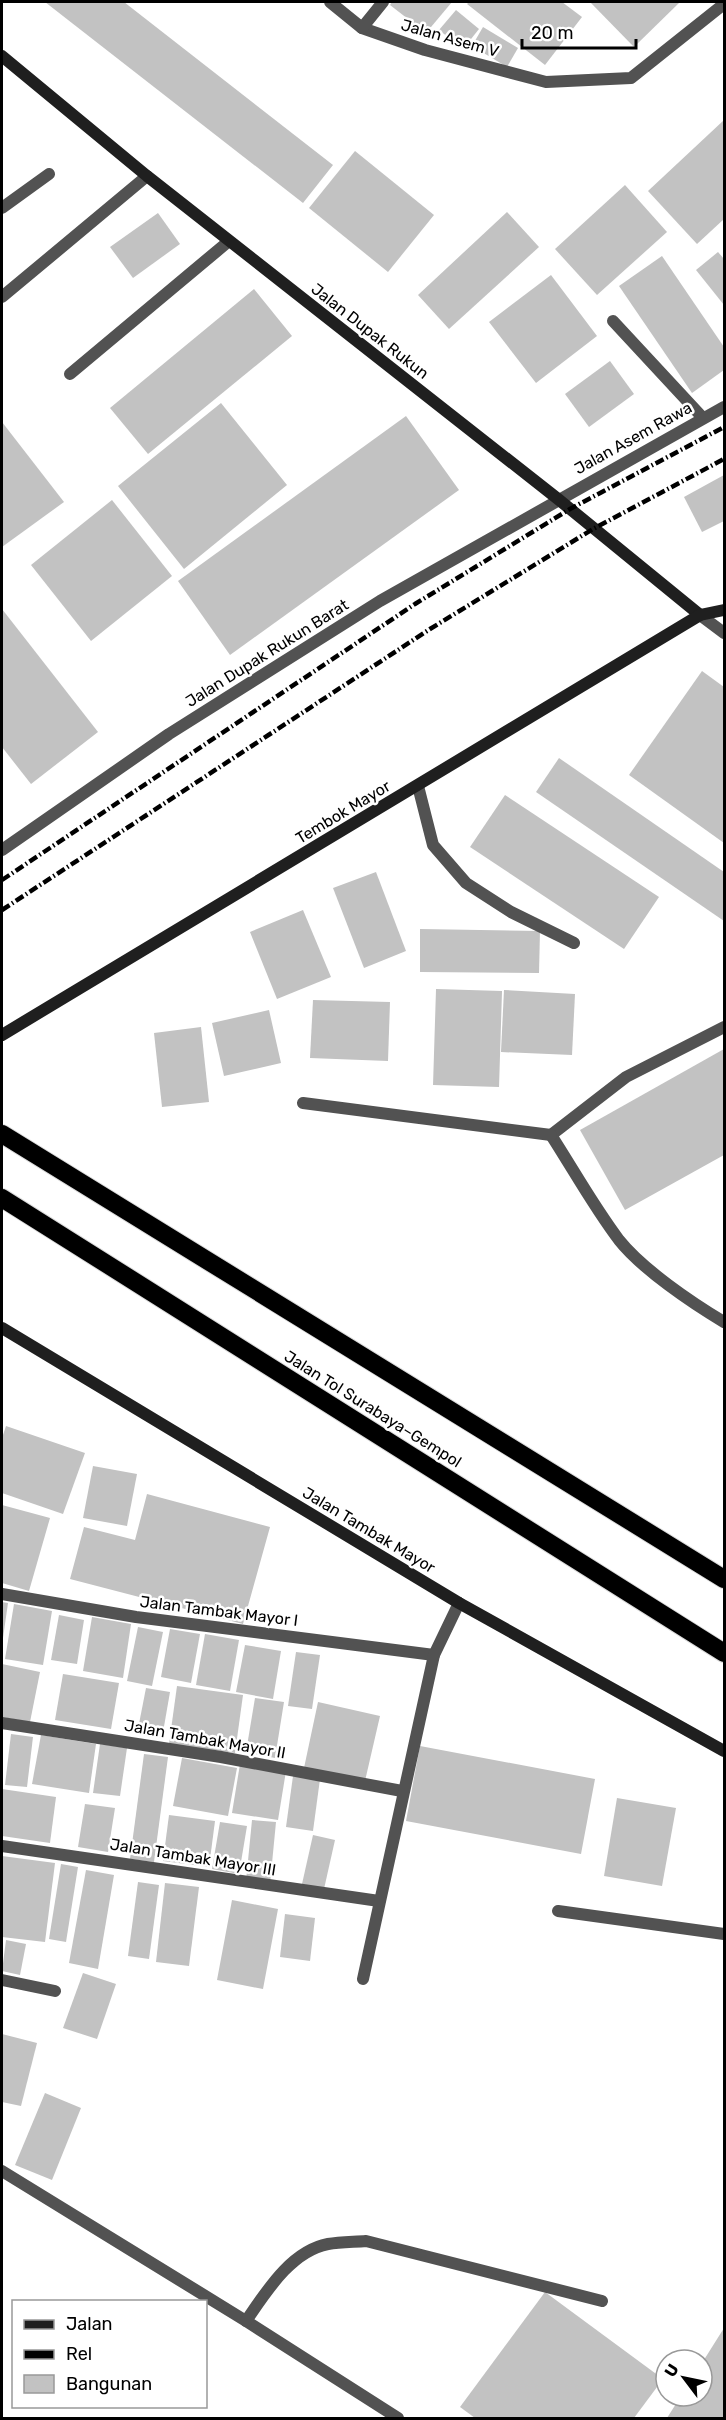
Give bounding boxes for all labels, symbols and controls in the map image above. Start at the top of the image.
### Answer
scale bar [522,12,636,50]
street label: Jalan Asem V [399,15,501,61]
text: 20 m [531,22,573,44]
street label: Jalan Dupak Rukun [307,279,433,383]
street label: Jalan Asem Rawa [571,398,695,478]
street label: Jalan Dupak Rukun Barat [182,595,352,711]
street label: Tembok Mayor [292,776,394,848]
street label: Jalan Tol Surabaya–Gempol [281,1347,465,1471]
street label: Jalan Tambak Mayor [299,1483,439,1577]
street label: Jalan Tambak Mayor I [139,1592,299,1630]
street label: Jalan Tambak Mayor II [123,1715,287,1763]
street label: Jalan Tambak Mayor III [109,1834,277,1880]
legend [12,2300,207,2408]
text: Jalan [66,2313,113,2335]
text: Rel [66,2343,92,2365]
north arrow [654,2348,714,2408]
text: U [661,2360,683,2380]
text: Bangunan [66,2373,152,2395]

